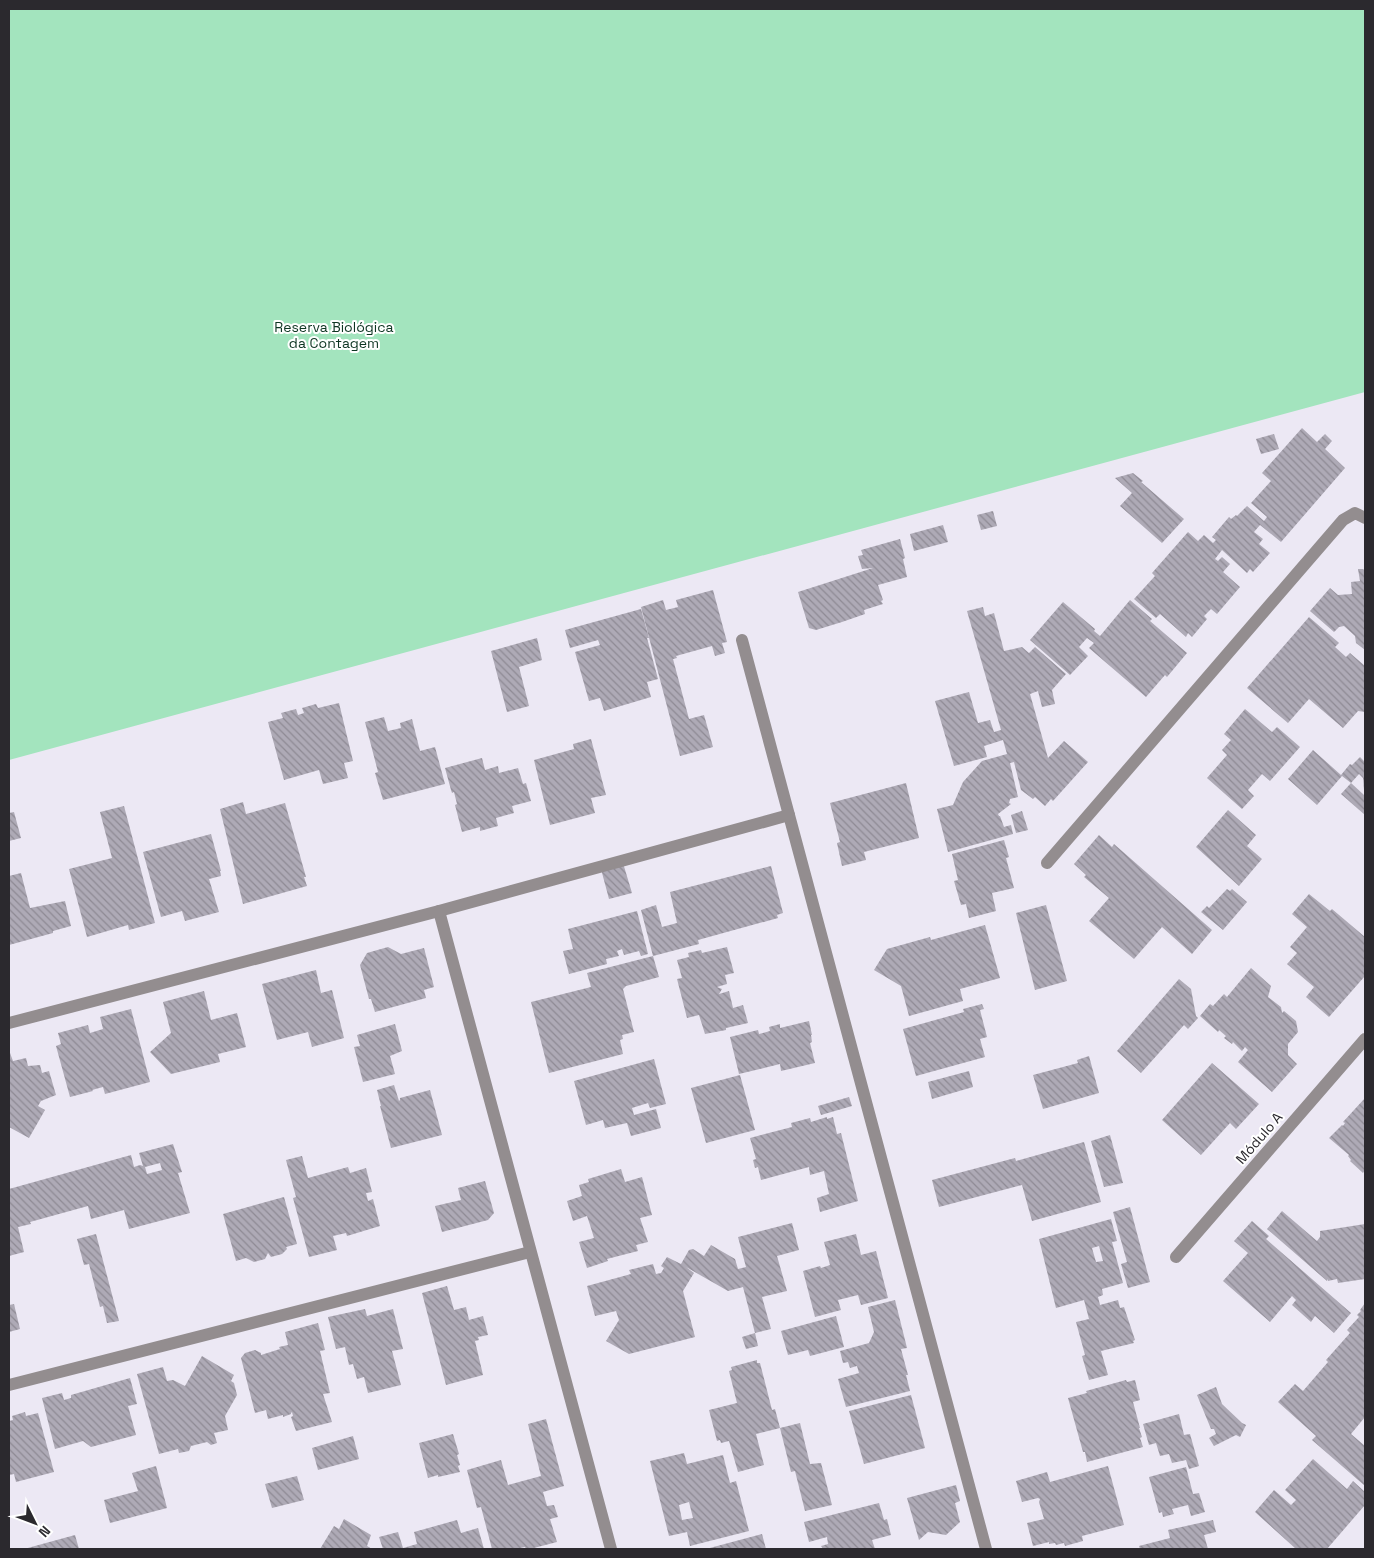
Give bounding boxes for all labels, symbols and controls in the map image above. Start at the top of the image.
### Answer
park label: Reserva Biológica da Contagem [274,318,394,352]
street label: Módulo A [1232,1108,1286,1168]
north arrow [10,1498,60,1548]
text: N [35,1522,54,1541]

